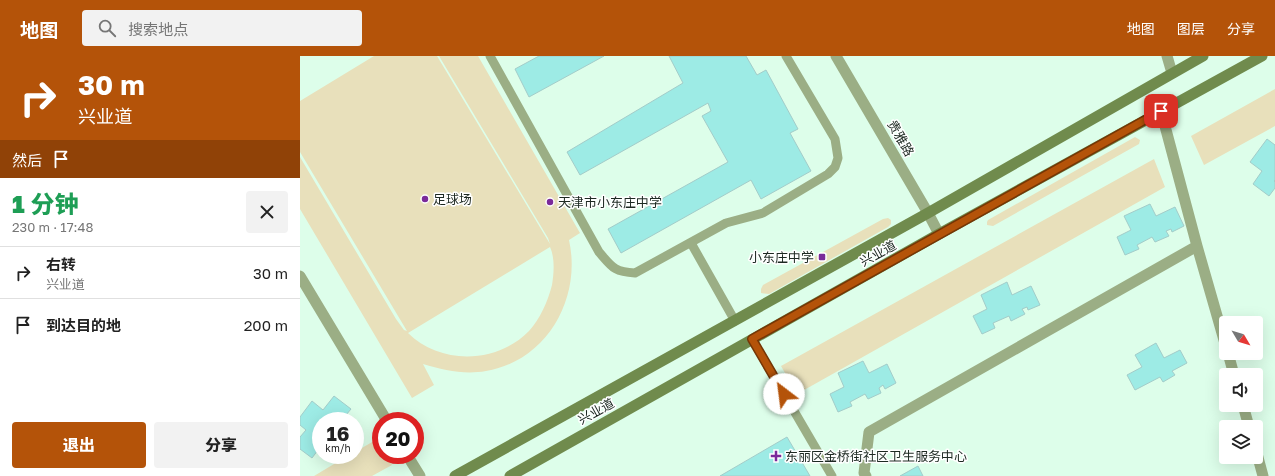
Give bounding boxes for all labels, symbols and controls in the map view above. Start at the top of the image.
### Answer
search box [82,10,362,46]
icon: search [96,17,118,39]
text: 地图 [20,18,58,41]
text: 搜索地点 [128,20,188,38]
text: 地图 [1127,20,1155,37]
text: 图层 [1177,20,1205,37]
text: 分享 [1227,20,1255,37]
text: 30 m [78,68,145,101]
icon: right [12,72,64,124]
pin [1144,94,1178,128]
icon: arrive [1150,100,1172,122]
text: 兴业道 [78,105,132,127]
street label: 贵雅路 [884,117,918,159]
icon: arrive [50,148,72,170]
text: 然后 [12,151,42,169]
text: 1 分钟 [12,189,79,218]
button: close [246,191,288,233]
place label: 足球场 [433,191,472,207]
marker: 足球场 [420,194,430,204]
place label: 天津市小东庄中学 [558,194,662,210]
marker: 天津市小东庄中学 [545,197,555,207]
text: 230 m · 17:48 [12,219,93,235]
street label: 兴业道 [857,237,899,269]
place label: 小东庄中学 [749,249,814,265]
marker: 小东庄中学 [817,252,827,262]
text: 右转 [46,255,76,273]
icon: right [12,262,34,284]
text: 30 m [253,264,288,282]
text: 兴业道 [46,276,85,292]
icon: arrive [12,314,34,336]
text: 到达目的地 [46,316,121,334]
text: 200 m [244,316,288,334]
north arrow [1219,316,1263,360]
map controls [1219,316,1263,464]
button: sound [1219,368,1263,412]
position arrow [763,373,805,415]
street label: 兴业道 [575,395,617,427]
speed limit sign: 20 [372,412,424,464]
button: layers [1219,420,1263,464]
text: 16 [326,421,349,445]
button: 退出 [12,422,146,468]
button: 分享 [154,422,288,468]
text: km/h [325,442,351,454]
place label: 东丽区金桥街社区卫生服务中心 [785,448,967,464]
marker: 东丽区金桥街社区卫生服务中心 [770,450,782,462]

